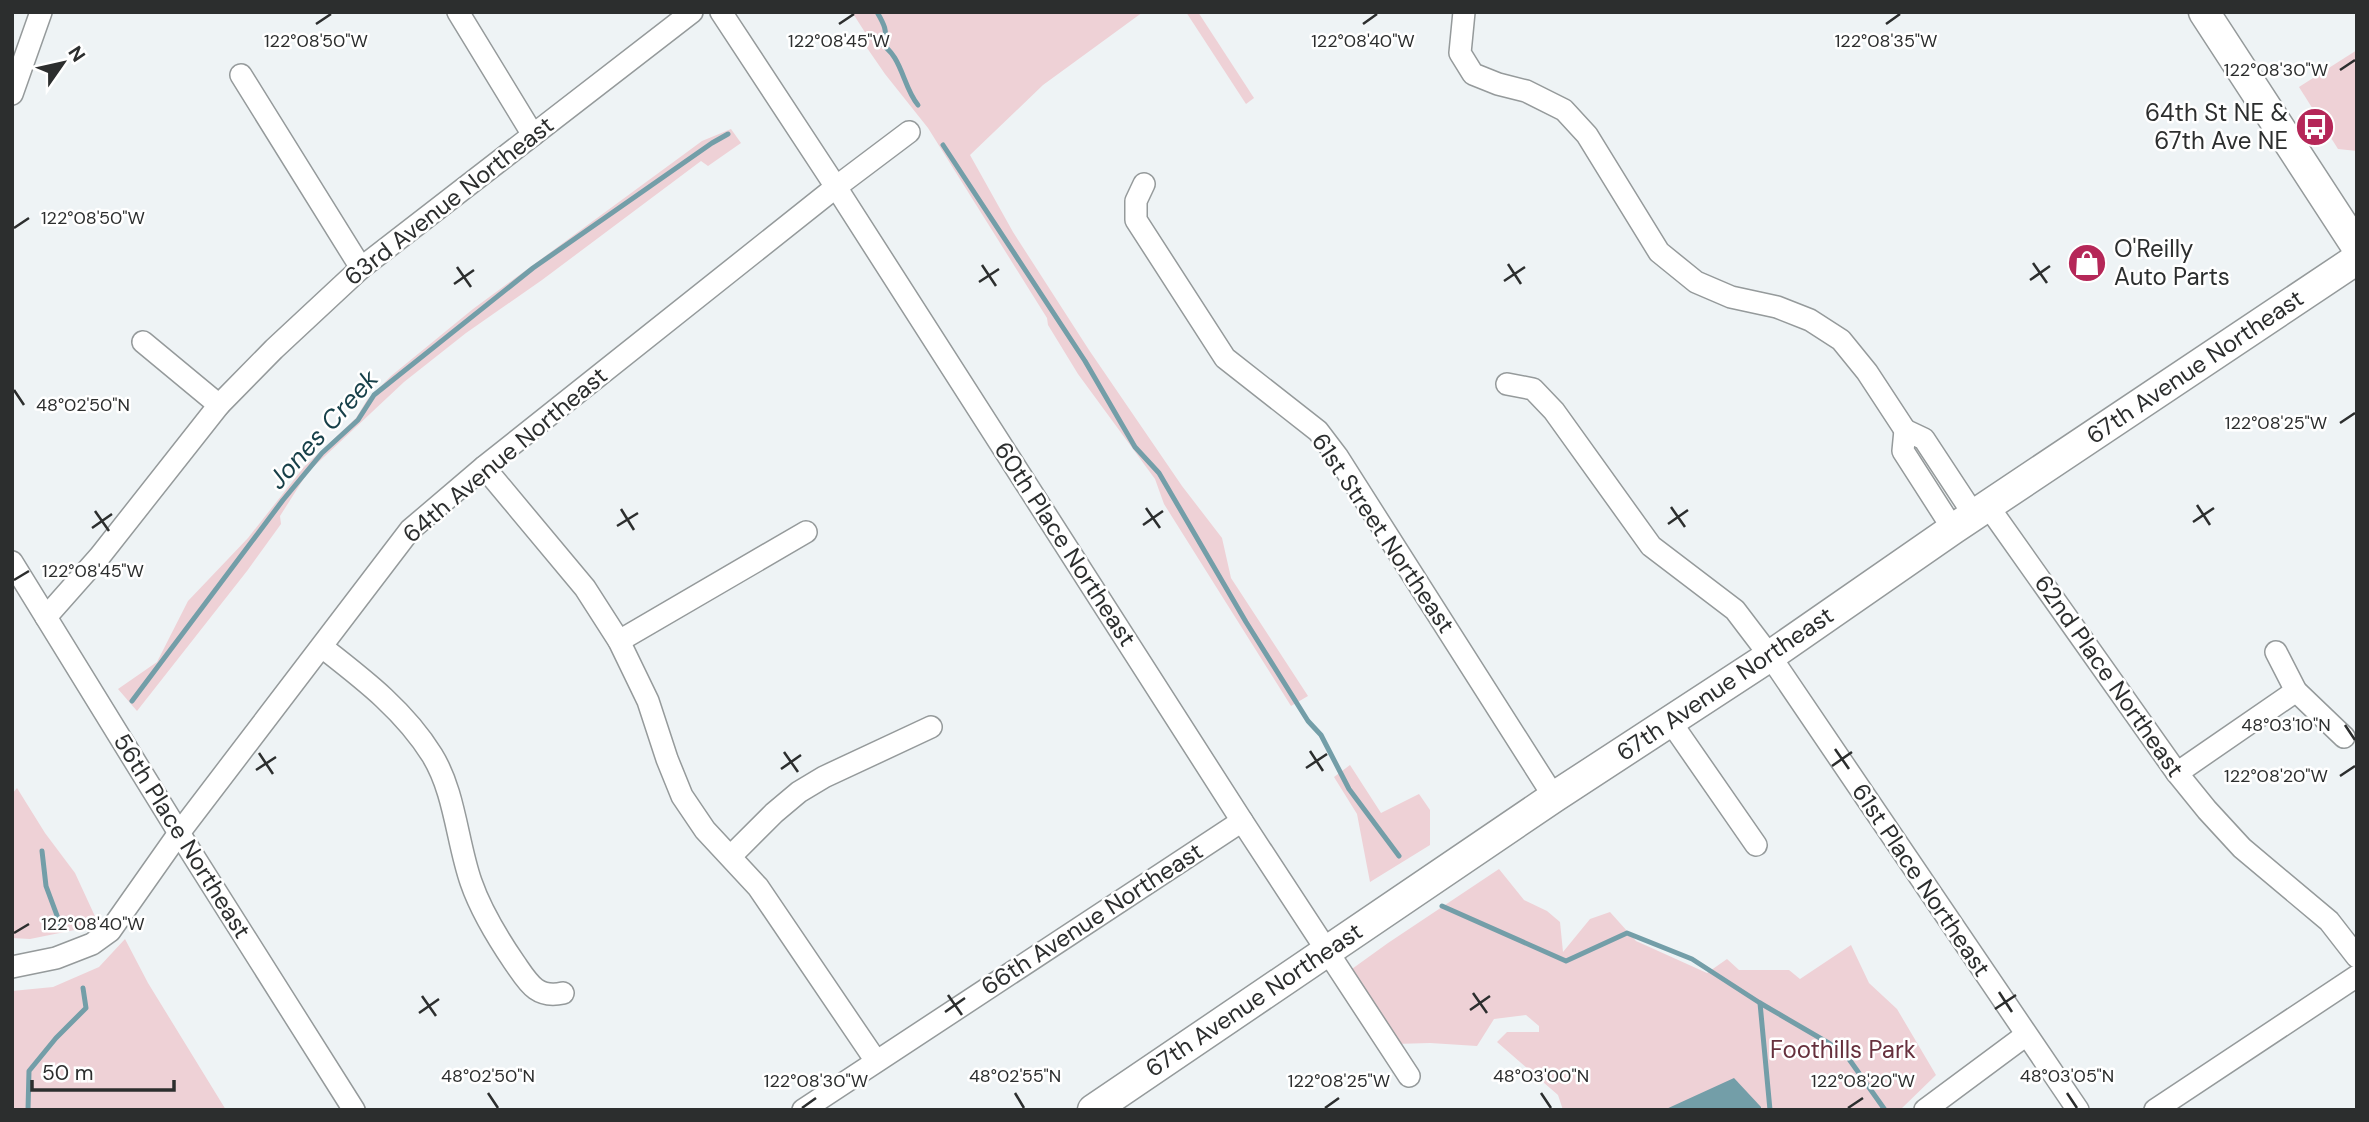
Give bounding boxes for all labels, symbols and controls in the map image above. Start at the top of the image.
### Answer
north arrow [28,28,98,98]
text: 122°08'50"W [264,29,368,53]
text: 122°08'45"W [788,29,890,53]
text: 122°08'40"W [1311,29,1415,53]
text: 122°08'35"W [1835,29,1937,53]
text: N [62,41,91,67]
text: 122°08'30"W [2224,58,2328,82]
place label: 64th St NE & 67th Ave NE [2145,97,2288,156]
bus stop icon: 64th St NE & 67th Ave NE [2294,106,2336,148]
street label: 63rd Avenue Northeast [338,109,560,292]
text: 122°08'50"W [41,206,145,230]
place label: O'Reilly Auto Parts [2114,233,2230,292]
shop icon: O'Reilly Auto Parts [2066,242,2108,284]
street label: 67th Avenue Northeast [2080,282,2309,451]
street label: 64th Avenue Northeast [396,360,613,549]
water label: Jones Creek [260,362,386,496]
text: 48°02'50"N [36,393,130,417]
text: 122°08'25"W [2225,411,2327,435]
street label: 61st Street Northeast [1305,427,1462,639]
street label: 60th Place Northeast [988,436,1143,652]
text: 122°08'45"W [42,559,144,583]
street label: 62nd Place Northeast [2028,568,2191,783]
street label: 67th Avenue Northeast [1610,599,1839,768]
text: 48°03'10"N [2241,713,2331,737]
street label: 56th Place Northeast [107,727,258,944]
text: 122°08'20"W [2224,764,2328,788]
street label: 61st Place Northeast [1845,777,1998,982]
street label: 66th Avenue Northeast [975,835,1208,1002]
text: 122°08'40"W [41,912,145,936]
street label: 67th Avenue Northeast [1139,915,1368,1084]
park label: Foothills Park [1770,1034,1916,1065]
scale bar [32,1048,173,1092]
text: 50 m [42,1059,93,1087]
text: 48°02'50"N [441,1064,535,1088]
text: 48°02'55"N [969,1064,1061,1088]
text: 48°03'00"N [1493,1064,1589,1088]
text: 48°03'05"N [2020,1064,2114,1088]
text: 122°08'30"W [764,1069,868,1093]
text: 122°08'25"W [1288,1069,1390,1093]
text: 122°08'20"W [1811,1069,1915,1093]

